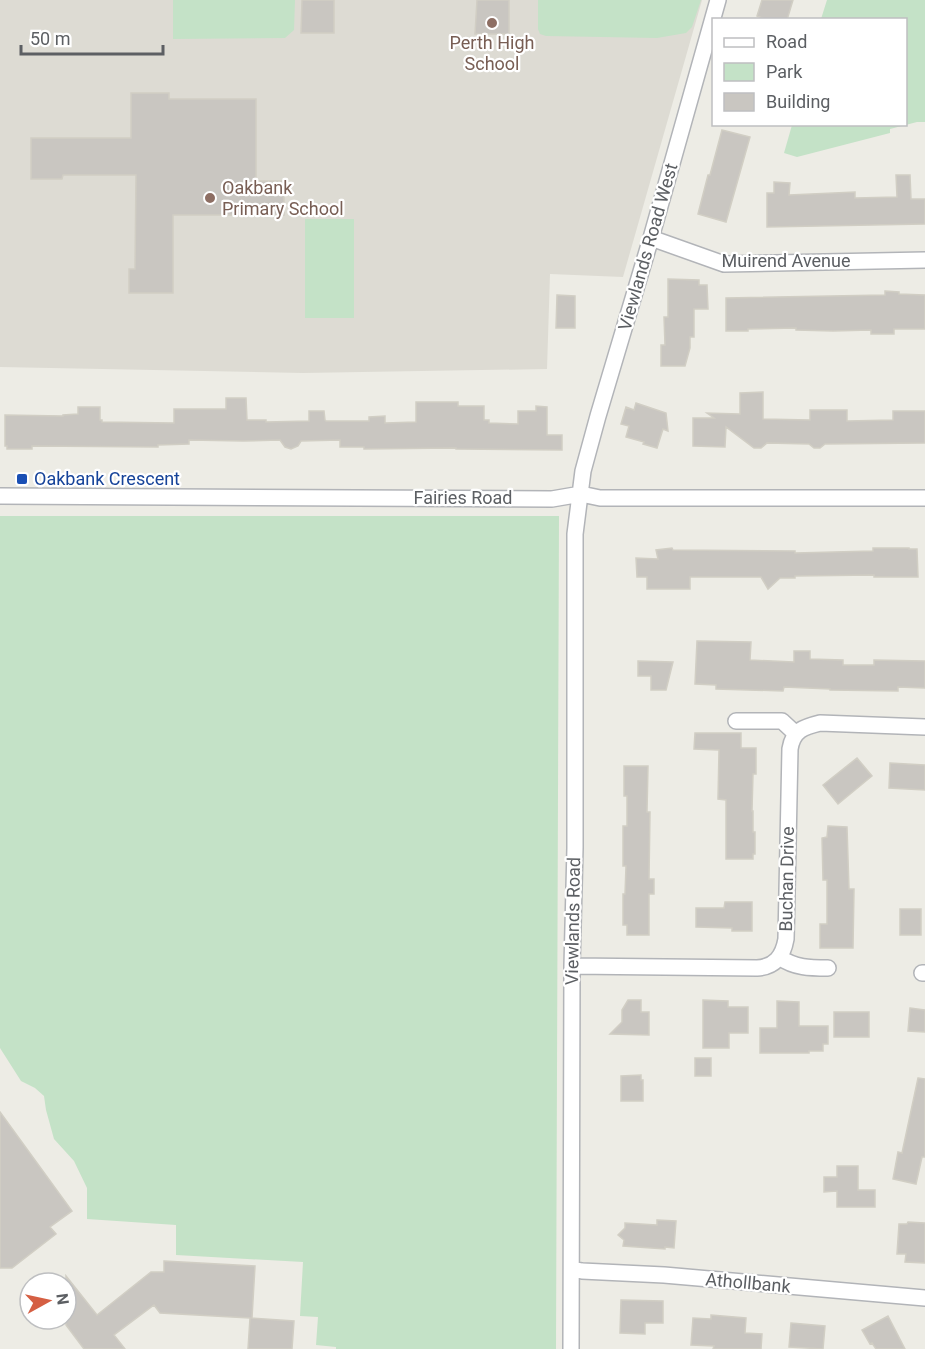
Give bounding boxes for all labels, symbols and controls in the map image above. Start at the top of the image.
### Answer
marker: Perth High School [485,16,499,30]
scale bar [21,18,164,56]
legend [712,18,907,126]
text: 50 m [30,28,70,49]
text: Road [766,31,807,52]
place label: Perth High School [450,32,534,74]
text: Park [766,61,803,82]
text: Building [766,91,830,112]
street label: Viewlands Road West [614,161,682,333]
place label: Oakbank Primary School [222,177,344,219]
marker: Oakbank Primary School [203,191,217,205]
street label: Muirend Avenue [722,250,850,271]
place label: Oakbank Crescent [34,468,180,489]
marker: Oakbank Crescent [15,472,29,486]
street label: Fairies Road [414,487,512,508]
street label: Buchan Drive [775,826,798,932]
street label: Viewlands Road [561,857,584,985]
street label: Athollbank [705,1268,792,1297]
north arrow [18,1271,78,1331]
text: N [52,1292,73,1306]

